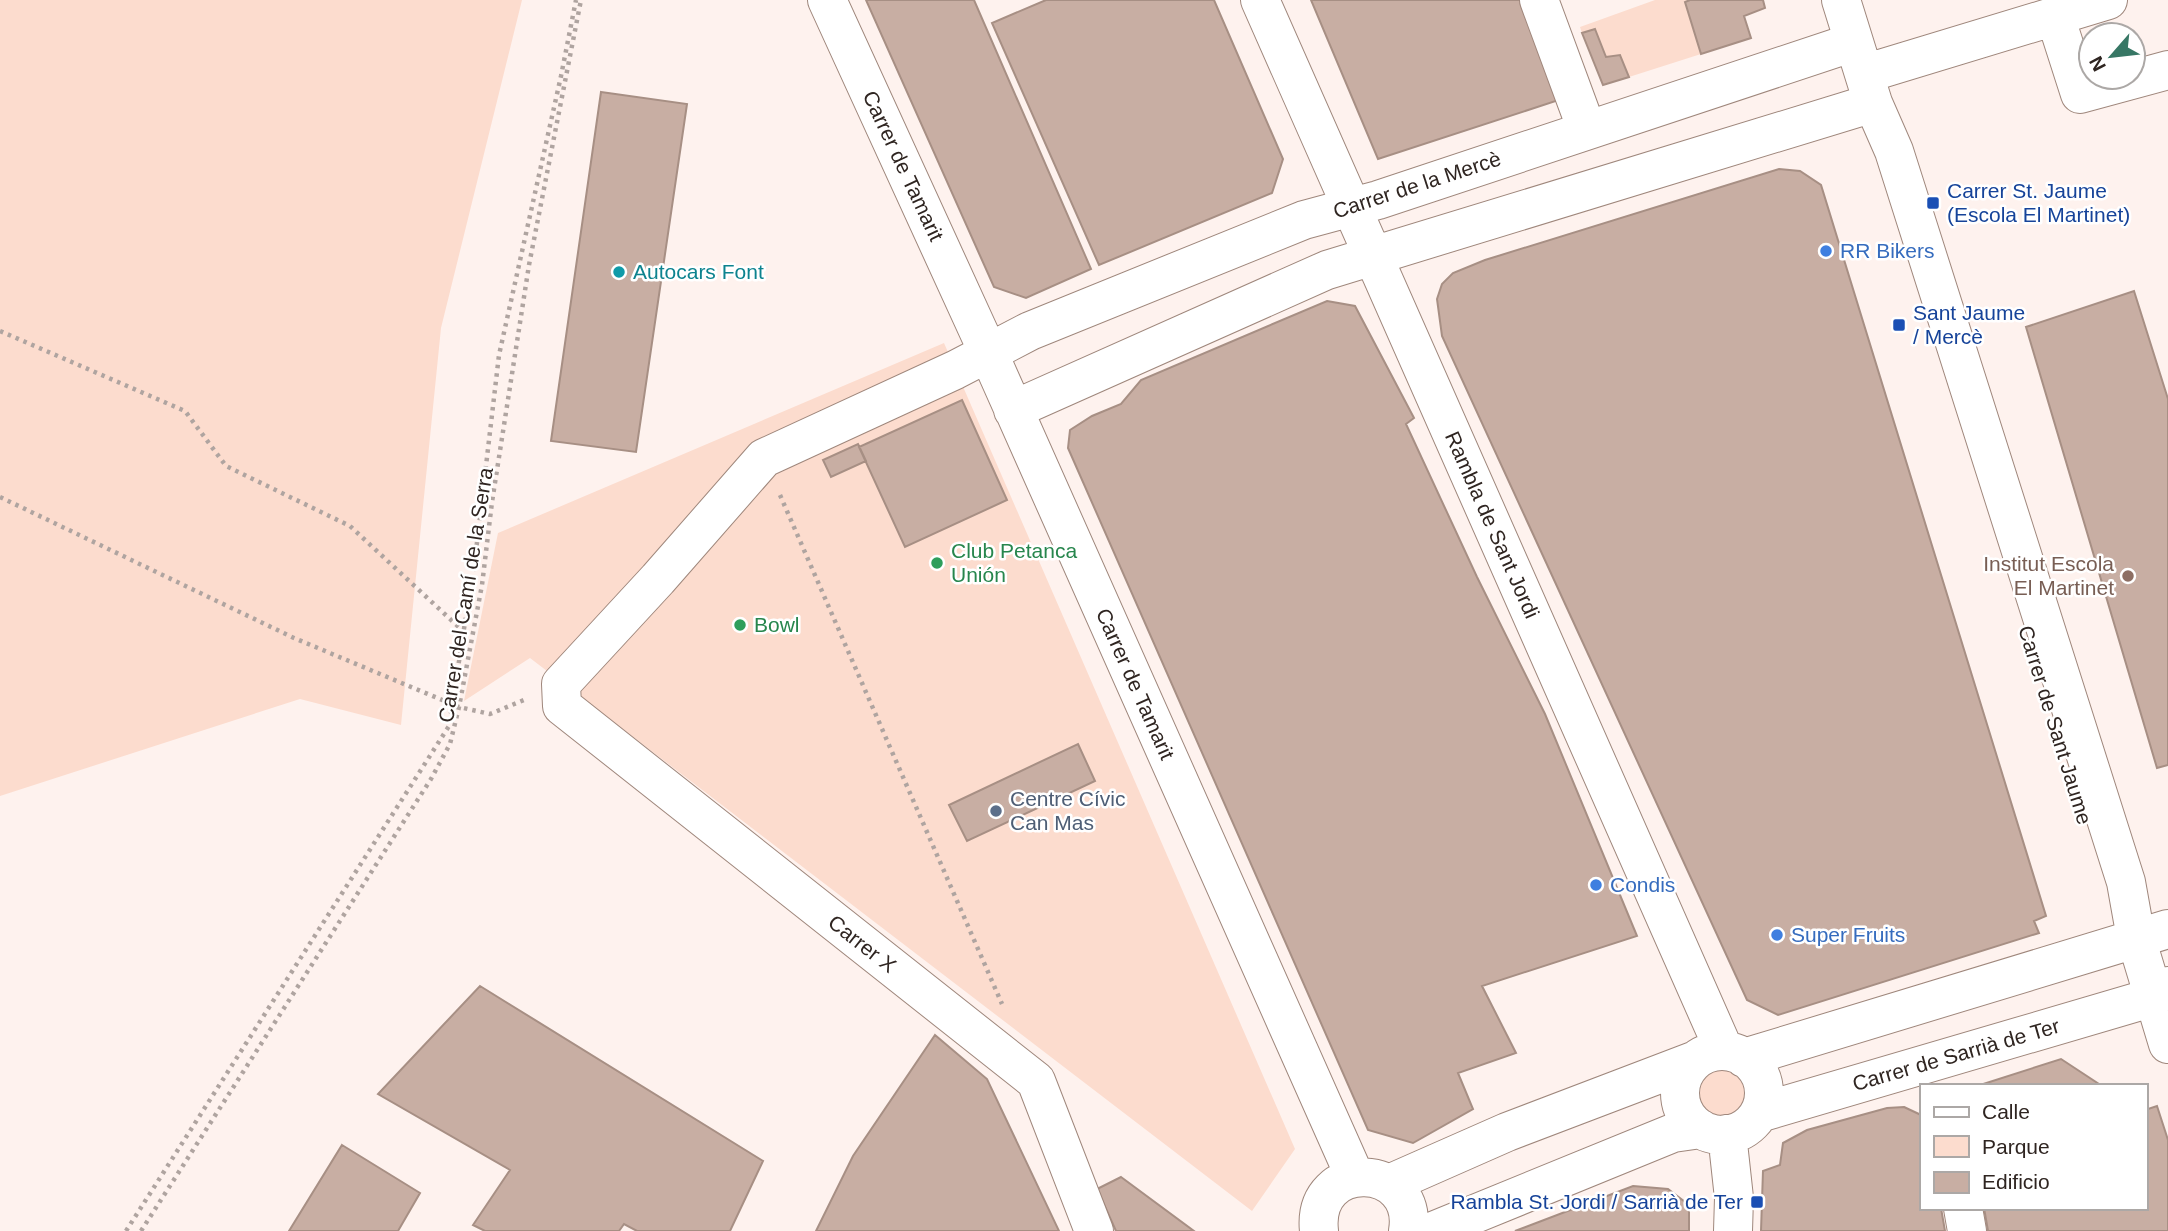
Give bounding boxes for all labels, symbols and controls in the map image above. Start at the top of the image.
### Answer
north arrow [2077,21,2147,91]
text: N [2085,53,2110,75]
street label: Carrer de Tamarit [859,87,948,245]
street label: Carrer de la Mercè [1330,147,1504,223]
place label: Carrer St. Jaume (Escola El Martinet) [1947,179,2130,226]
marker: Carrer St. Jaume (Escola El Martinet) [1925,195,1941,211]
place label: RR Bikers [1840,239,1935,262]
marker: RR Bikers [1818,243,1834,259]
place label: Autocars Font [633,260,764,283]
marker: Autocars Font [611,264,627,280]
place label: Sant Jaume / Mercè [1913,301,2025,348]
marker: Sant Jaume / Mercè [1891,317,1907,333]
street label: Rambla de Sant Jordi [1441,428,1544,622]
street label: Carrer del Camí de la Serra [434,465,497,724]
place label: Club Petanca Unión [951,539,1077,586]
place label: Institut Escola El Martinet [1983,552,2114,599]
marker: Club Petanca Unión [929,555,945,571]
marker: Institut Escola El Martinet [2120,568,2136,584]
street label: Carrer de Tamarit [1092,605,1179,763]
place label: Bowl [754,613,800,636]
marker: Bowl [732,617,748,633]
street label: Carrer de Sant Jaume [2014,623,2097,827]
place label: Centre Cívic Can Mas [1010,787,1126,834]
marker: Centre Cívic Can Mas [988,803,1004,819]
place label: Condis [1610,873,1675,896]
marker: Condis [1588,877,1604,893]
street label: Carrer X [824,910,901,977]
place label: Super Fruits [1791,923,1905,946]
marker: Super Fruits [1769,927,1785,943]
street label: Carrer de Sarrià de Ter [1850,1014,2062,1095]
legend [1920,1084,2147,1210]
text: Calle [1982,1100,2030,1123]
text: Parque [1982,1135,2050,1158]
text: Edificio [1982,1170,2050,1193]
place label: Rambla St. Jordi / Sarrià de Ter [1450,1190,1743,1213]
marker: Rambla St. Jordi / Sarrià de Ter [1749,1194,1765,1210]

